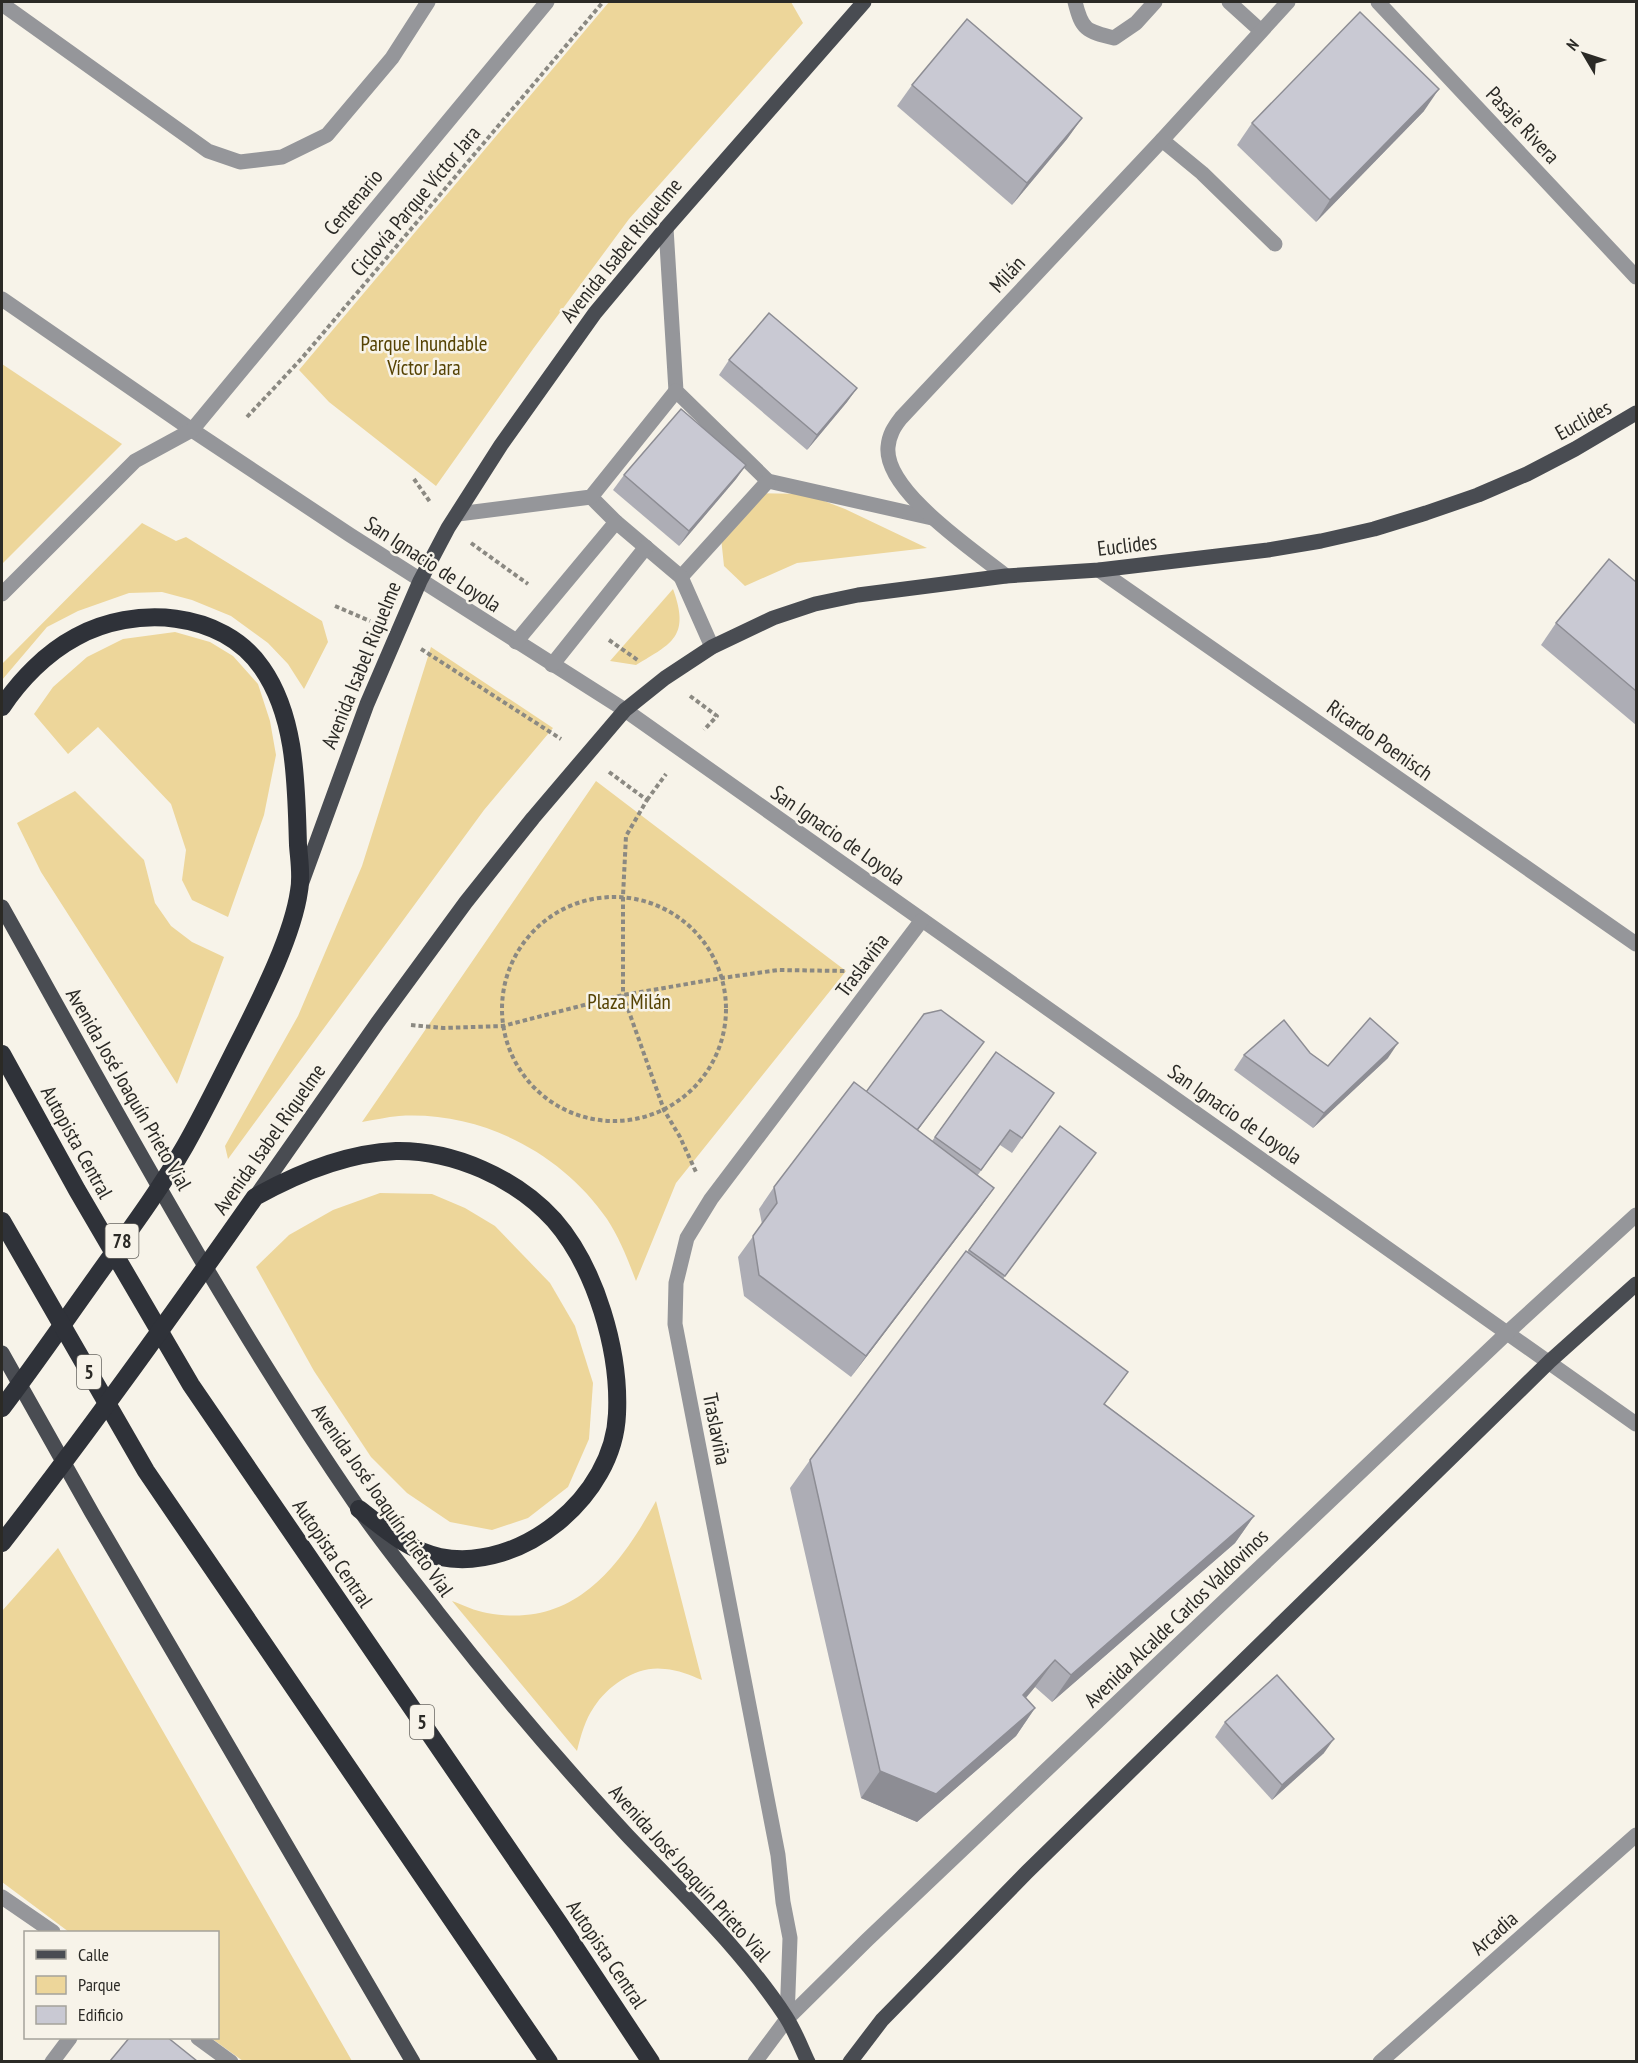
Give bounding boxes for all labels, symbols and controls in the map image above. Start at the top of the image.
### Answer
north arrow [1554,24,1614,84]
text: N [1562,35,1583,54]
street label: Pasaje Rivera [1480,81,1566,169]
street label: Ciclovía Parque Víctor Jara [344,120,486,282]
street label: Centenario [318,163,388,241]
street label: Avenida Isabel Riquelme [554,172,688,328]
street label: Milán [983,250,1031,298]
park label: Parque Inundable Víctor Jara [361,330,488,381]
street label: Euclides [1550,394,1616,446]
street label: San Ignacio de Loyola [360,510,506,618]
street label: Euclides [1096,528,1158,562]
street label: Avenida Isabel Riquelme [315,577,407,753]
street label: Ricardo Poenisch [1322,694,1438,786]
street label: San Ignacio de Loyola [766,779,910,891]
street label: Traslaviña [829,928,895,1002]
street label: Avenida José Joaquín Prieto Vial [60,983,198,1195]
park label: Plaza Milán [587,988,671,1015]
street label: Avenida Isabel Riquelme [207,1058,331,1220]
street label: San Ignacio de Loyola [1163,1058,1307,1170]
street label: Autopista Central [35,1081,119,1203]
road number: 78 [106,1224,138,1258]
road number: 5 [77,1355,101,1389]
street label: Traslaviña [697,1391,737,1467]
street label: Avenida José Joaquín Prieto Vial [306,1398,460,1602]
street label: Autopista Central [287,1494,379,1612]
street label: Avenida Alcalde Carlos Valdovinos [1078,1523,1274,1713]
road number: 5 [410,1705,434,1739]
street label: Avenida José Joaquín Prieto Vial [603,1779,777,1967]
street label: Autopista Central [561,1895,653,2013]
street label: Arcadia [1465,1905,1523,1961]
legend [24,1931,219,2039]
text: Calle [78,1943,109,1966]
text: Parque [78,1973,121,1996]
text: Edificio [78,2003,124,2026]

